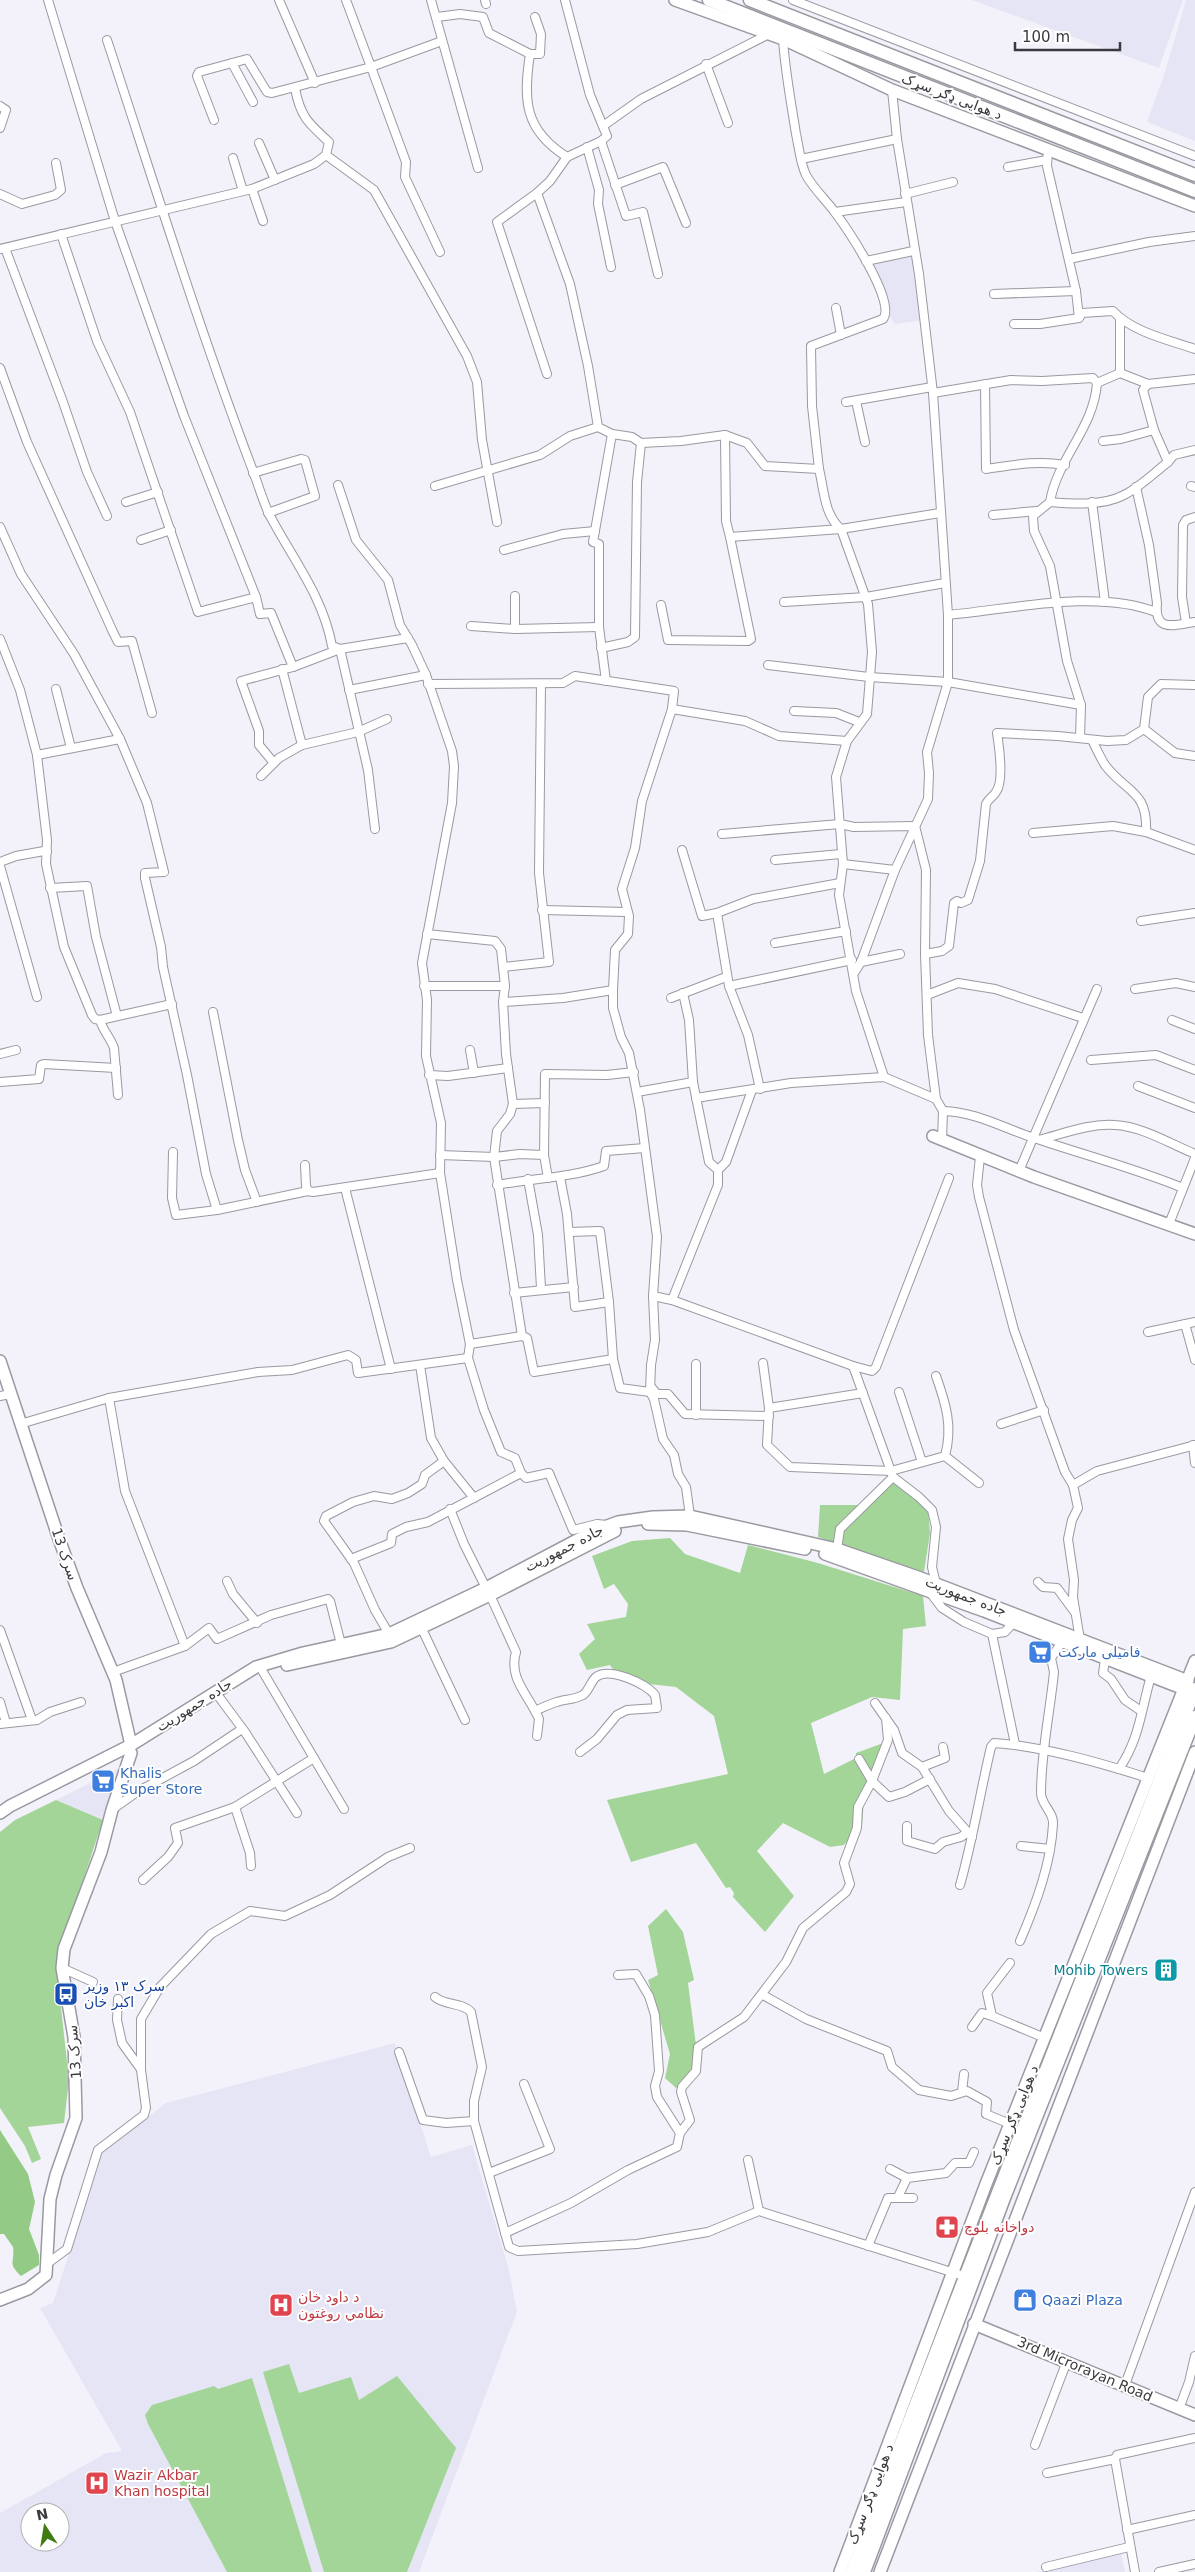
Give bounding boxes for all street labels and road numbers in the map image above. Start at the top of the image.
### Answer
street label: د هوایی ډګر سړک [899,69,1004,123]
street label: جاده جمهوریت [522,1521,606,1575]
street label: سرک 13 [48,1526,81,1583]
street label: جاده جمهوریت [923,1573,1009,1620]
street label: جاده جمهوریت [153,1675,235,1735]
street label: سرک 13 [64,2024,85,2080]
street label: د هوایی ډګر سړک [987,2063,1042,2168]
street label: 3rd Microrayan Road [1015,2333,1155,2405]
street label: د هوایی ډګر سړک [843,2442,897,2547]

